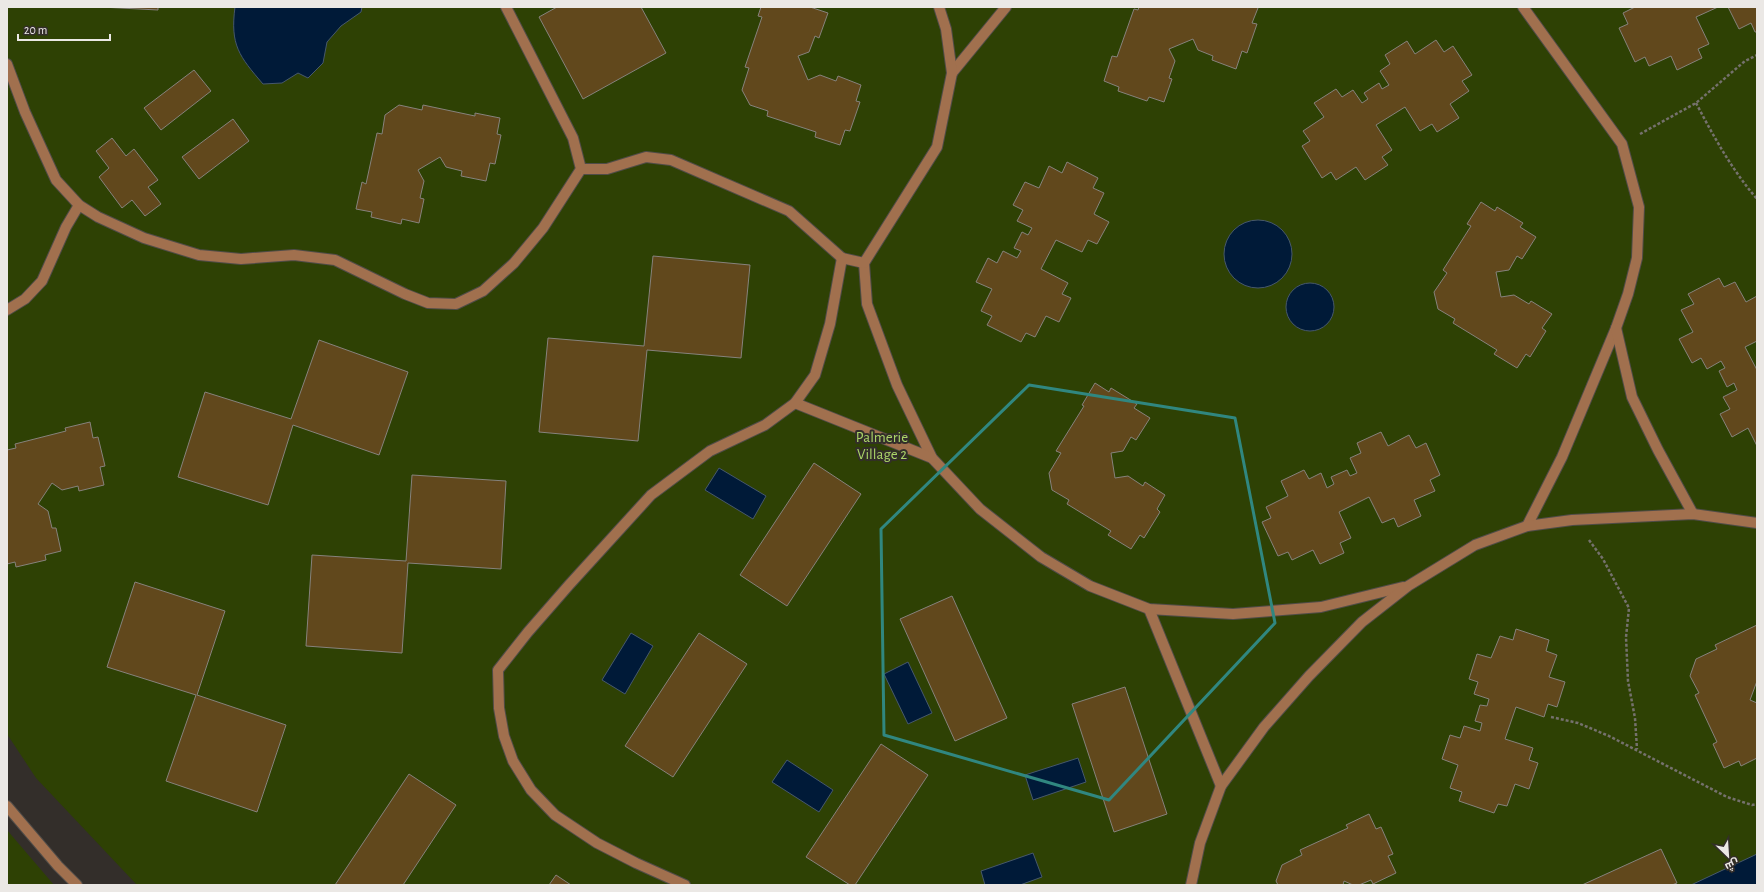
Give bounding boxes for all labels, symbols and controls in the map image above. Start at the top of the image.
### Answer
scale bar [18,16,110,42]
text: 20 m [24,24,47,36]
park label: Palmerie Village 2 [856,430,908,462]
north arrow [1708,836,1748,876]
text: ش [1723,856,1741,873]

